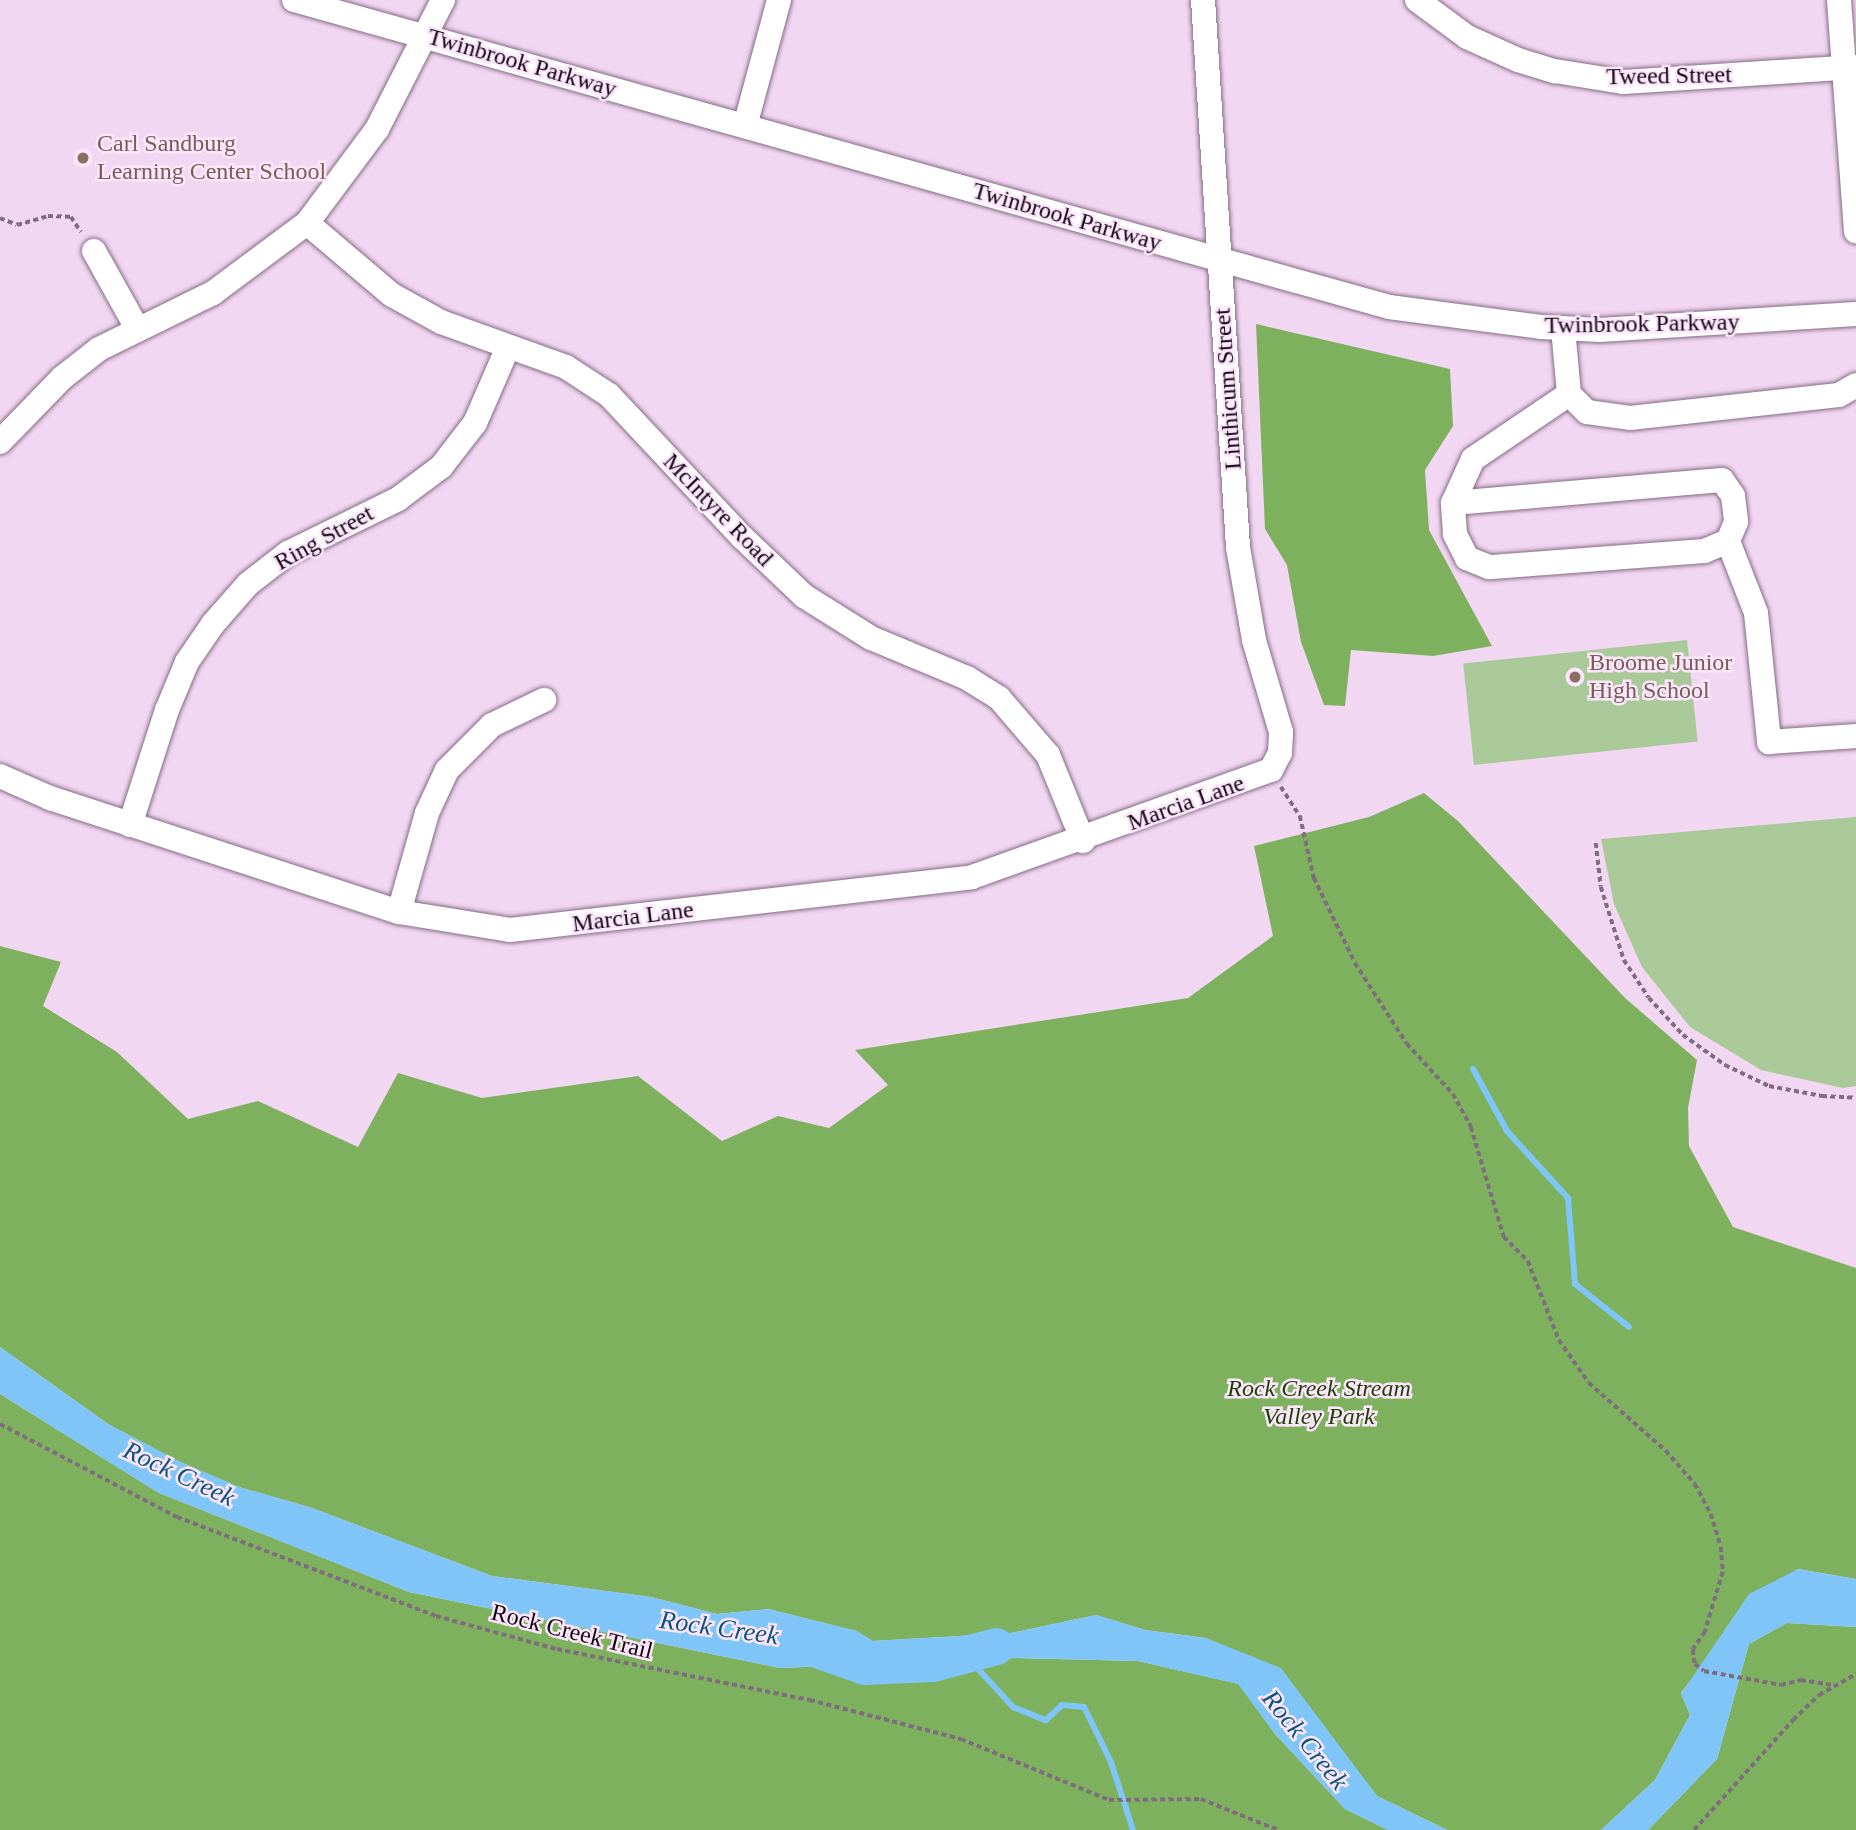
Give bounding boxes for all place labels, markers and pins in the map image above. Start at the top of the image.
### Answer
place label: Carl Sandburg Learning Center School [97,130,326,186]
marker: Carl Sandburg Learning Center School [75,150,91,166]
place label: Broome Junior High School [1589,649,1732,705]
marker: Broome Junior High School [1567,669,1583,685]

